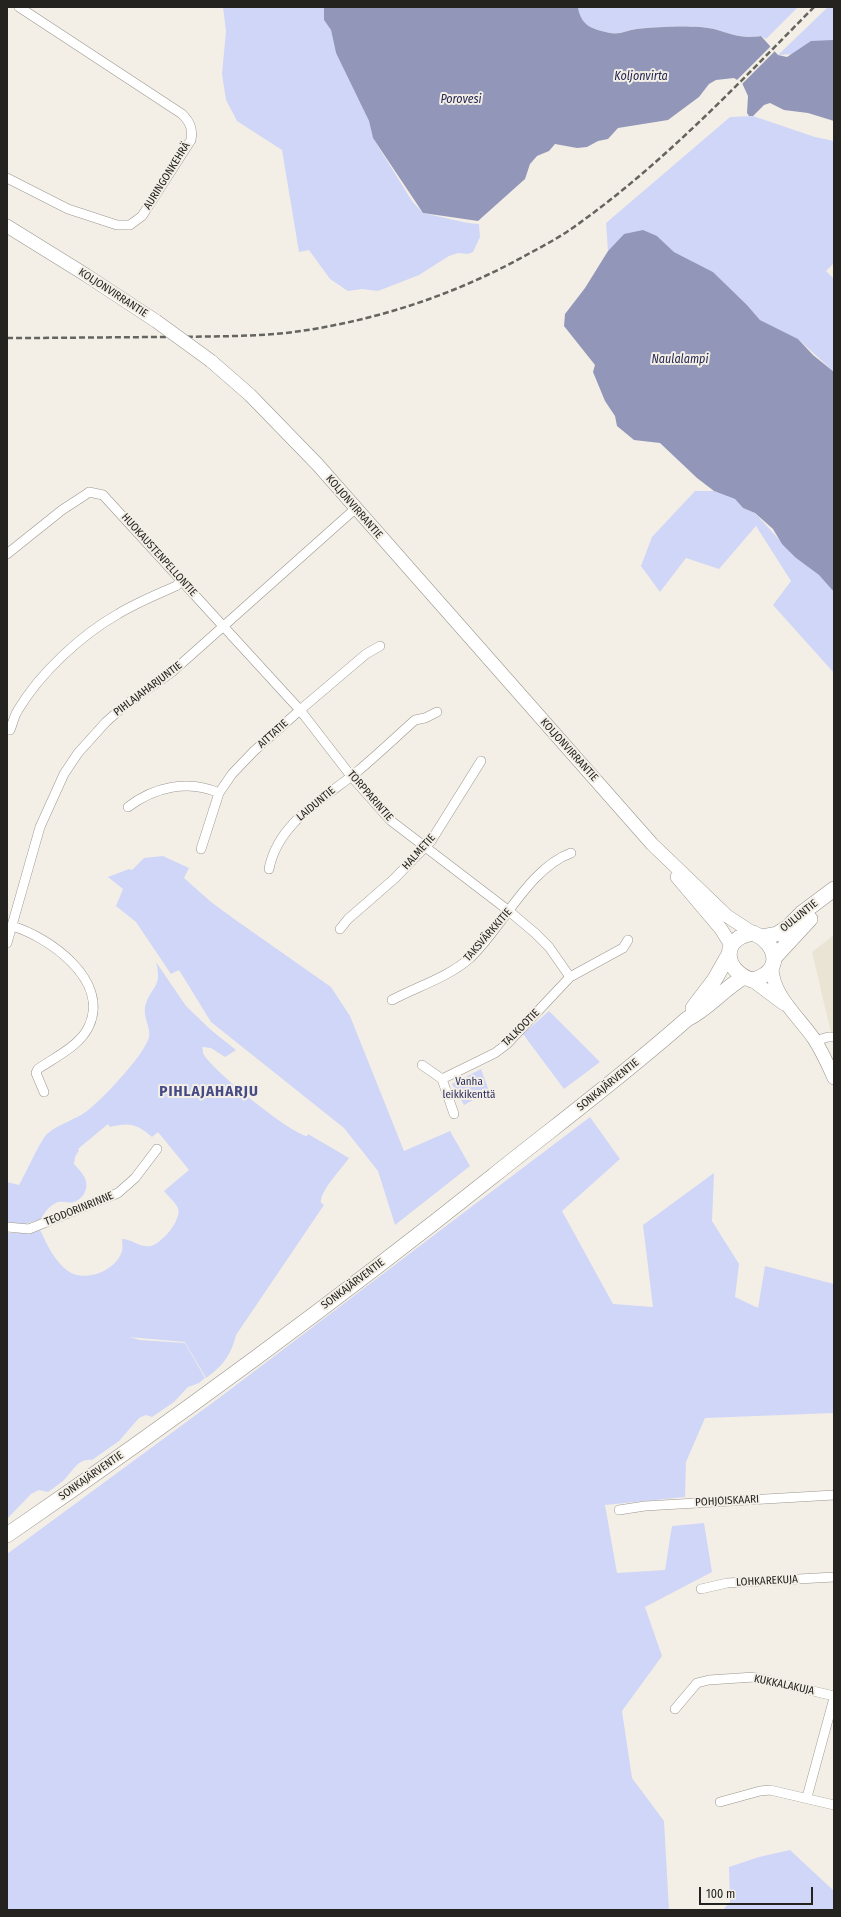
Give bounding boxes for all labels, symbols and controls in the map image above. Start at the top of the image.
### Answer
water label: Koljonvirta [614,70,668,84]
water label: Porovesi [440,93,482,107]
street label: AURINGONKEHRÄ [141,140,193,212]
street label: KOLJONVIRRANTIE [76,266,150,320]
water label: Naulalampi [652,353,708,367]
street label: KOLJONVIRRANTIE [323,473,385,541]
street label: HUOKAUSTENPELLONTIE [118,511,200,599]
street label: PIHLAJAHARJUNTIE [111,659,185,719]
street label: KOLJONVIRRANTIE [537,716,601,784]
street label: AITTATIE [255,717,291,751]
street label: TORPPARINTIE [344,768,396,824]
street label: LAIDUNTIE [294,784,338,824]
street label: HALMETIE [400,831,438,873]
street label: OULUNTIE [778,897,820,935]
street label: TAKSVÄRKKITIE [461,906,515,964]
street label: TALKOOTIE [500,1007,542,1049]
street label: SONKAJÄRVENTIE [574,1056,642,1114]
park label: Vanha leikkikenttä [443,1075,495,1101]
district label: PIHLAJAHARJU [159,1083,259,1101]
street label: TEODORINRINNE [43,1189,115,1229]
street label: SONKAJÄRVENTIE [319,1256,387,1312]
street label: SONKAJÄRVENTIE [56,1449,126,1503]
street label: POHJOISKAARI [695,1493,759,1509]
street label: LOHKAREKUJA [736,1573,798,1589]
street label: KUKKALAKUJA [753,1672,815,1698]
scale bar [701,1879,815,1905]
text: 100 m [706,1887,735,1901]

